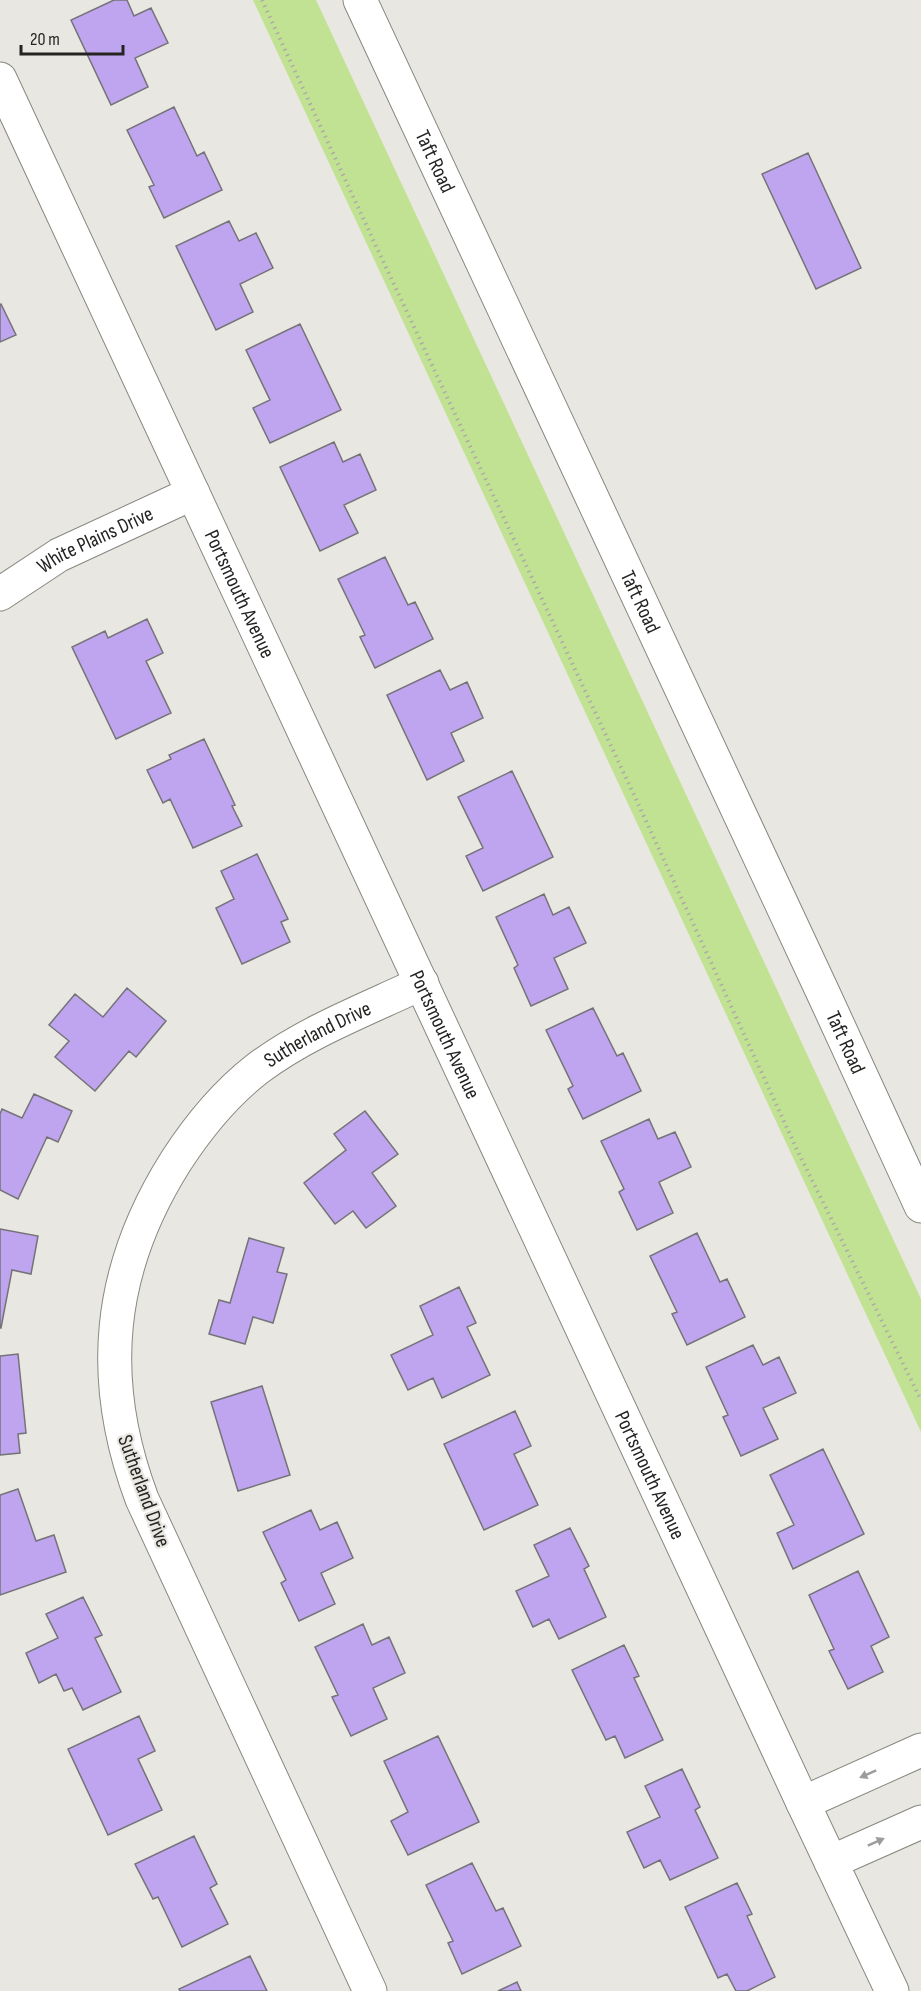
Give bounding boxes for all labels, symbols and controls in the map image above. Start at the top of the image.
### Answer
scale bar [21,18,123,56]
text: 20 m [30,29,60,50]
street label: Taft Road [410,126,461,197]
street label: White Plains Drive [32,501,157,579]
street label: Portsmouth Avenue [199,526,280,662]
street label: Taft Road [615,567,666,637]
street label: Portsmouth Avenue [404,966,486,1103]
street label: Sutherland Drive [259,995,375,1073]
street label: Taft Road [821,1007,871,1078]
street label: Portsmouth Avenue [610,1407,691,1543]
street label: Sutherland Drive [112,1432,176,1550]
one-way arrow [859,1769,876,1778]
one-way arrow [868,1837,886,1847]

